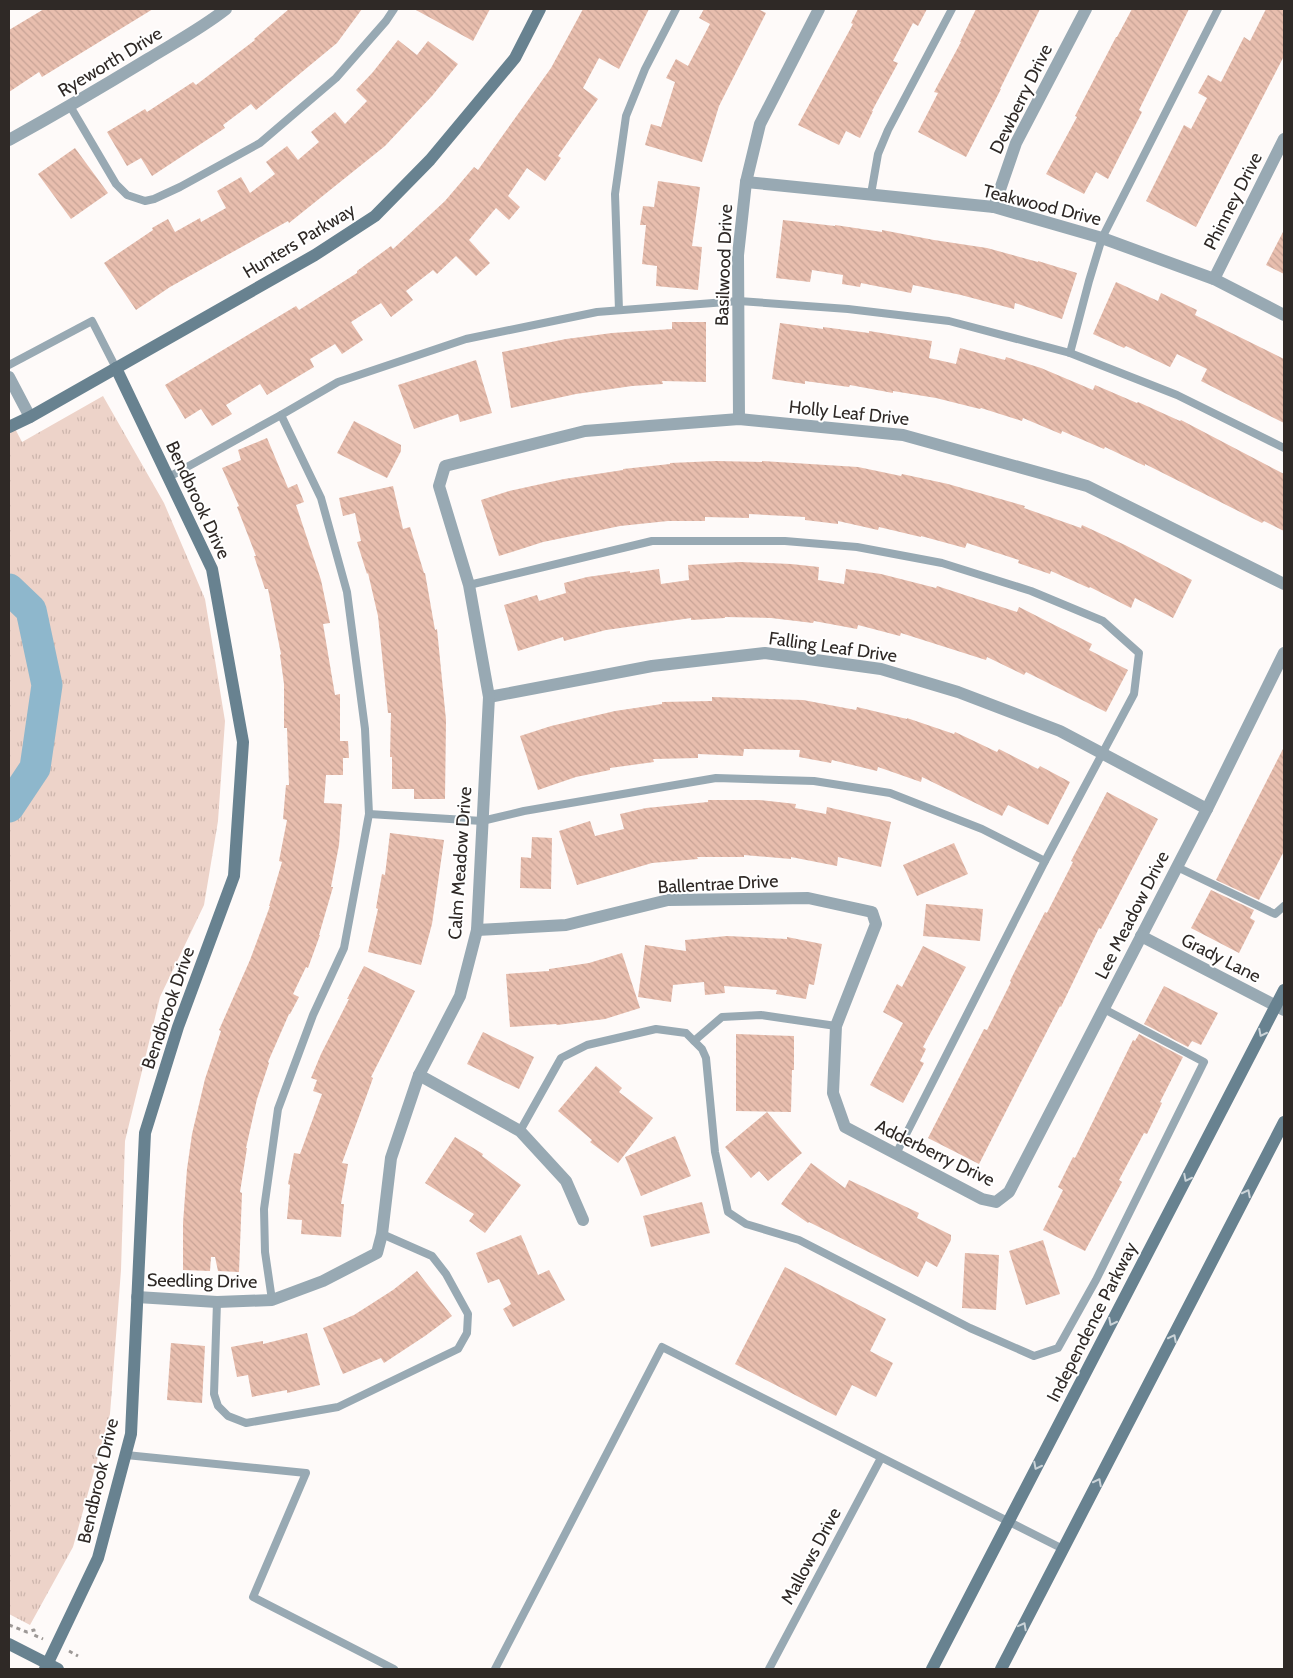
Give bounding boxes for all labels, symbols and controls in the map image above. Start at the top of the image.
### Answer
street label: Ryeworth Drive [54,22,166,102]
street label: Dewberry Drive [985,41,1057,157]
street label: Phinney Drive [1199,149,1267,253]
street label: Teakwood Drive [980,180,1104,230]
street label: Hunters Parkway [239,199,359,283]
street label: Basilwood Drive [711,204,737,326]
street label: Holly Leaf Drive [788,396,910,430]
street label: Bendbrook Drive [161,437,235,563]
street label: Falling Leaf Drive [767,627,899,667]
street label: Calm Meadow Drive [444,786,476,940]
street label: Lee Meadow Drive [1090,847,1174,983]
street label: Ballentrae Drive [657,870,779,898]
street label: Grady Lane [1178,929,1264,987]
street label: Bendbrook Drive [137,944,199,1072]
one-way arrow [1258,1028,1268,1037]
street label: Adderberry Drive [872,1115,998,1191]
one-way arrow [1183,1172,1193,1181]
one-way arrow [1241,1189,1251,1198]
street label: Independence Parkway [1042,1238,1142,1406]
street label: Seedling Drive [147,1269,257,1293]
one-way arrow [1108,1317,1118,1326]
one-way arrow [1167,1334,1177,1343]
street label: Bendbrook Drive [73,1416,123,1546]
one-way arrow [1033,1461,1043,1470]
one-way arrow [1092,1478,1102,1487]
street label: Mallows Drive [776,1504,846,1608]
one-way arrow [1017,1622,1027,1631]

